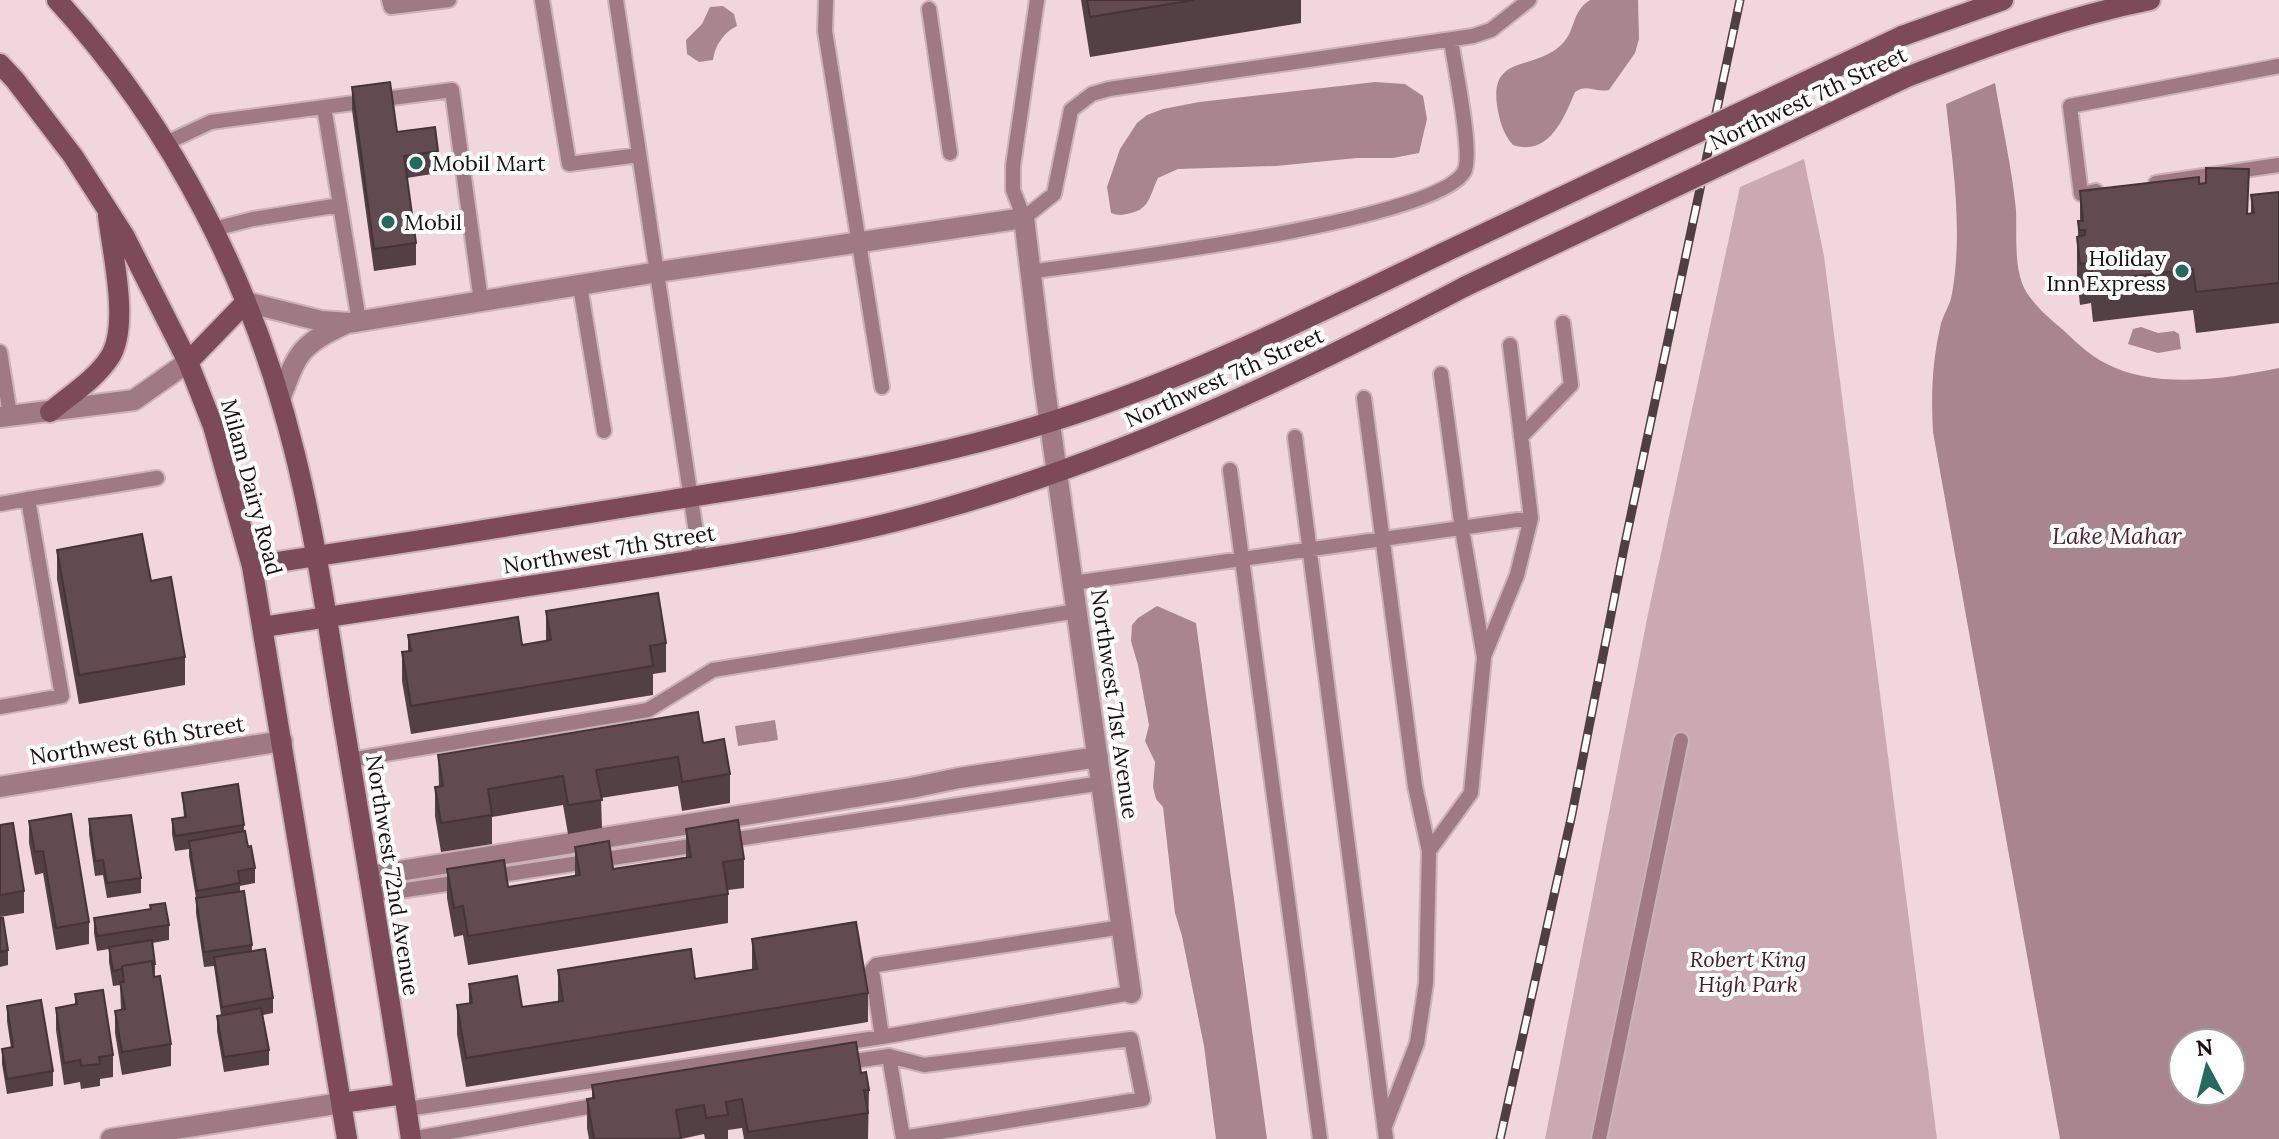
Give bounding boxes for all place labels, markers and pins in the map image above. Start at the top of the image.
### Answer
place label: Mobil Mart [432,149,546,177]
marker: Mobil Mart [407,154,425,172]
place label: Mobil [404,208,462,236]
marker: Mobil [379,213,397,231]
place label: Holiday Inn Express [2046,244,2166,297]
marker: Holiday Inn Express [2173,262,2191,280]

